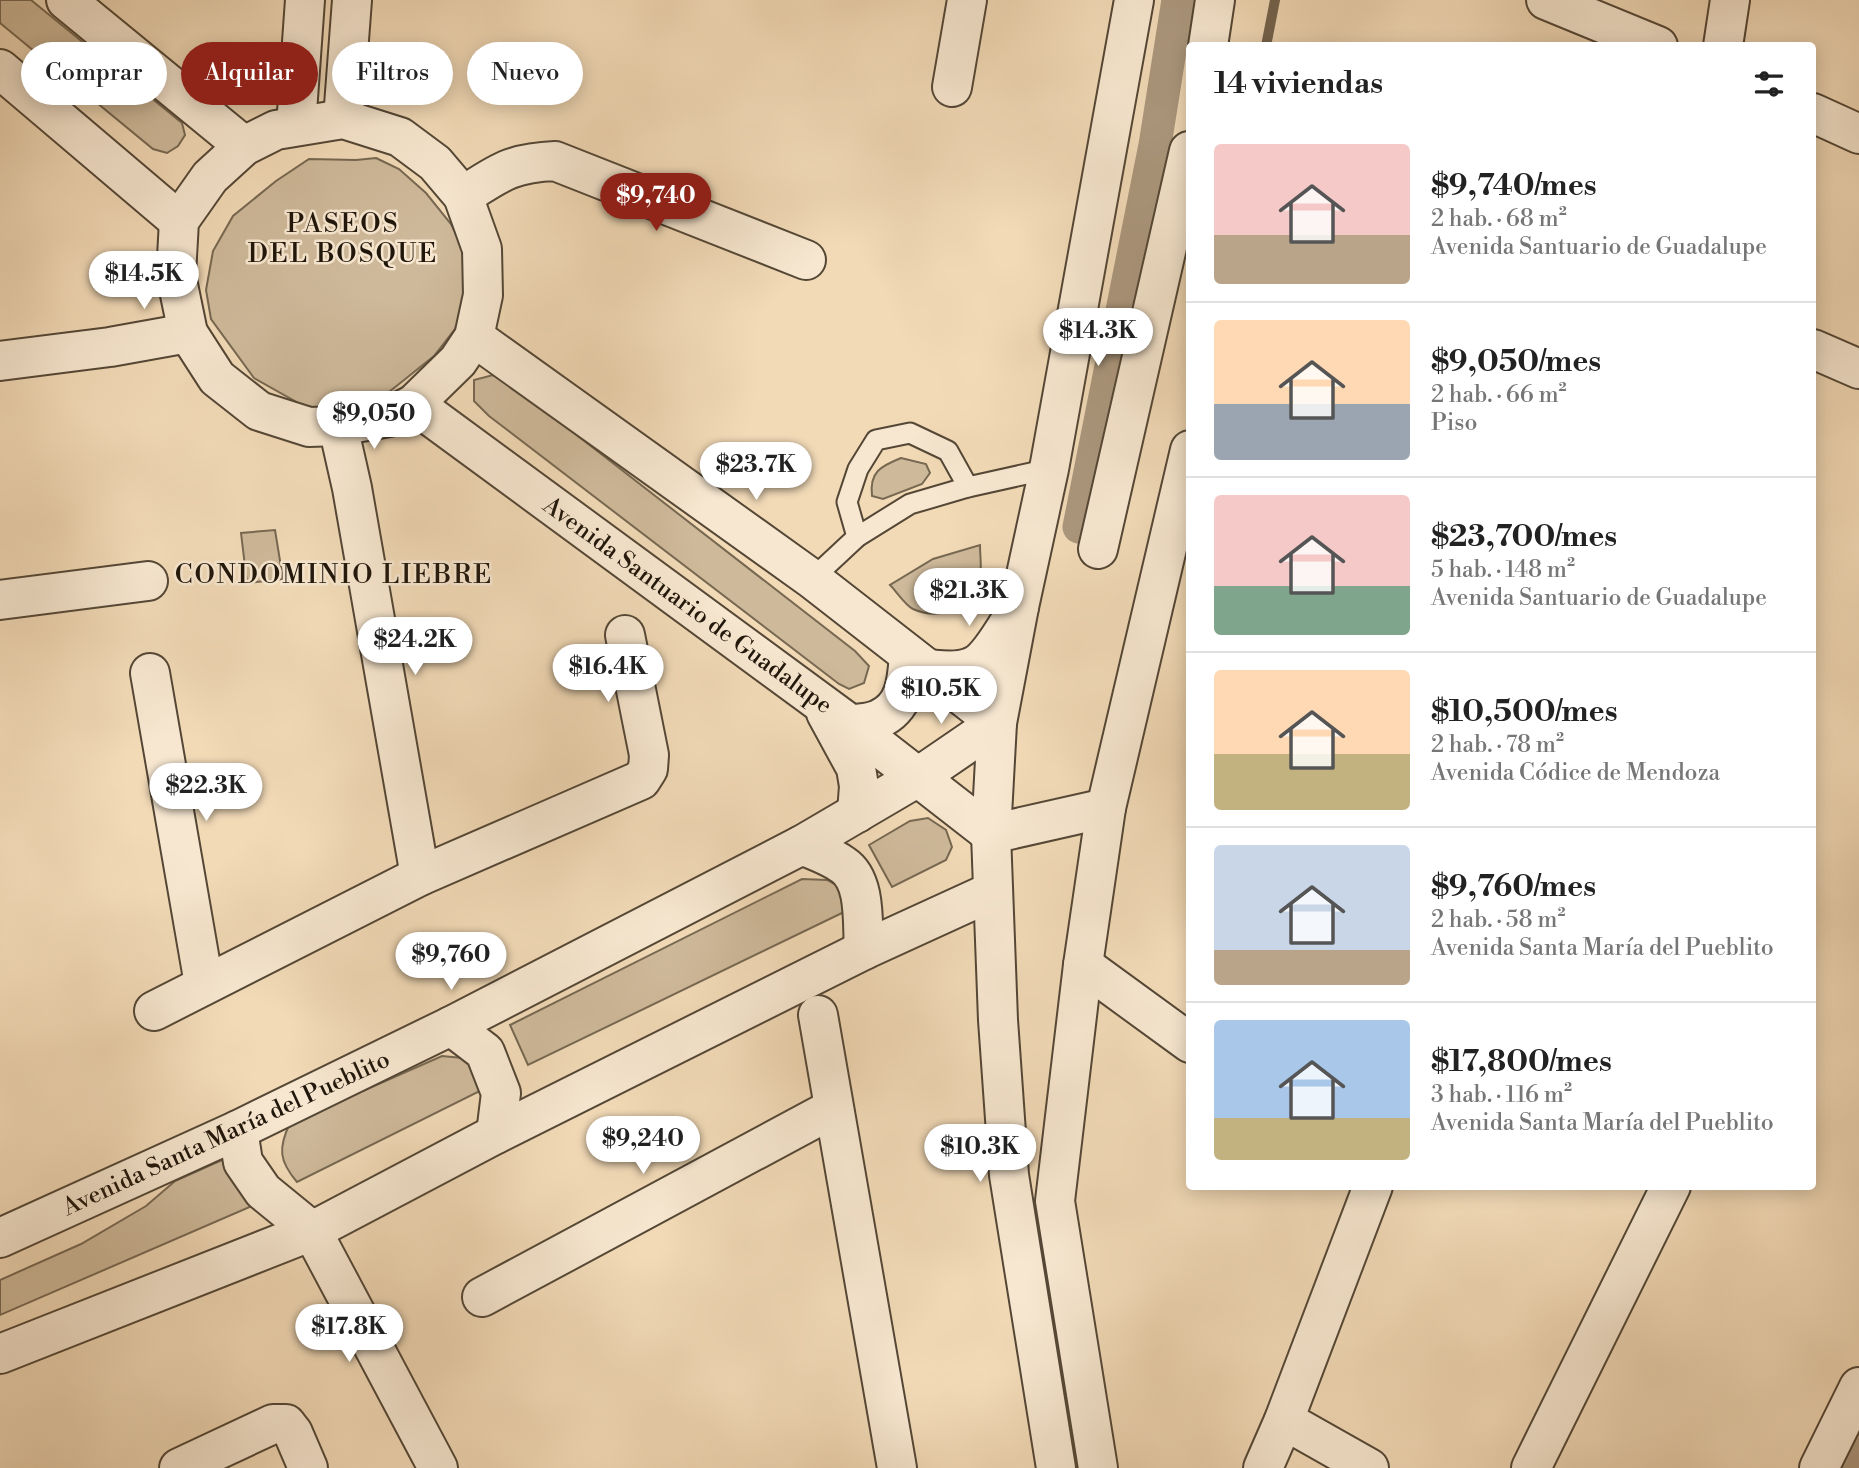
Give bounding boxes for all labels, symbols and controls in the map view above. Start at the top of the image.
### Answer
chip: Comprar [21,42,167,105]
chip: Alquilar [181,42,318,105]
chip: Filtros [332,42,453,105]
chip: Nuevo [467,42,583,105]
text: 14 viviendas [1214,65,1383,103]
icon: filters [1750,65,1788,103]
text: $9,740/mes [1431,167,1597,205]
icon: home [1270,172,1354,256]
pin: $9,740 [599,174,713,233]
text: $9,740 [616,182,696,210]
text: 2 hab. · 68 m² [1431,205,1567,233]
district label: PASEOS DEL BOSQUE [248,208,438,270]
text: Avenida Santuario de Guadalupe [1431,233,1767,261]
pin: $14.5K [87,252,201,311]
text: $14.5K [105,260,183,288]
pin: $14.3K [1041,308,1155,368]
text: $14.3K [1059,317,1137,345]
text: $9,050/mes [1431,343,1601,381]
icon: home [1270,348,1354,432]
text: 2 hab. · 66 m² [1431,381,1567,409]
pin: $9,050 [317,392,431,451]
text: $9,050 [333,400,415,428]
text: Piso [1431,409,1477,437]
pin: $23.7K [699,442,813,502]
text: $23.7K [716,451,796,479]
street label: Avenida Santuario de Guadalupe [536,490,838,721]
text: $23,700/mes [1431,518,1617,556]
icon: home [1270,523,1354,607]
text: 5 hab. · 148 m² [1431,556,1575,584]
district label: CONDOMINIO LIEBRE [175,559,493,591]
pin: $21.3K [912,568,1026,628]
text: $21.3K [930,577,1008,605]
text: Avenida Santuario de Guadalupe [1431,584,1767,612]
pin: $24.2K [358,618,472,677]
text: $24.2K [374,626,456,654]
pin: $16.4K [551,644,665,704]
text: $16.4K [569,653,647,681]
pin: $10.5K [884,666,998,726]
text: $10.5K [901,675,981,703]
text: $10,500/mes [1431,693,1618,731]
icon: home [1270,698,1354,782]
text: 2 hab. · 78 m² [1431,731,1564,759]
text: Avenida Códice de Mendoza [1431,759,1720,787]
pin: $22.3K [149,764,263,823]
text: $22.3K [165,772,247,800]
text: $9,760/mes [1431,868,1596,906]
icon: home [1270,873,1354,957]
text: 2 hab. · 58 m² [1431,906,1566,934]
pin: $9,760 [394,932,508,992]
text: Avenida Santa María del Pueblito [1431,934,1774,962]
text: $9,760 [411,941,491,969]
text: $17,800/mes [1431,1043,1612,1081]
street label: Avenida Santa María del Pueblito [57,1045,395,1224]
icon: home [1270,1048,1354,1132]
text: 3 hab. · 116 m² [1431,1081,1572,1109]
text: Avenida Santa María del Pueblito [1431,1109,1774,1137]
pin: $9,240 [586,1116,700,1176]
pin: $10.3K [923,1124,1037,1184]
text: $9,240 [602,1125,684,1153]
text: $10.3K [940,1133,1020,1161]
pin: $17.8K [292,1304,406,1364]
text: $17.8K [311,1313,387,1341]

